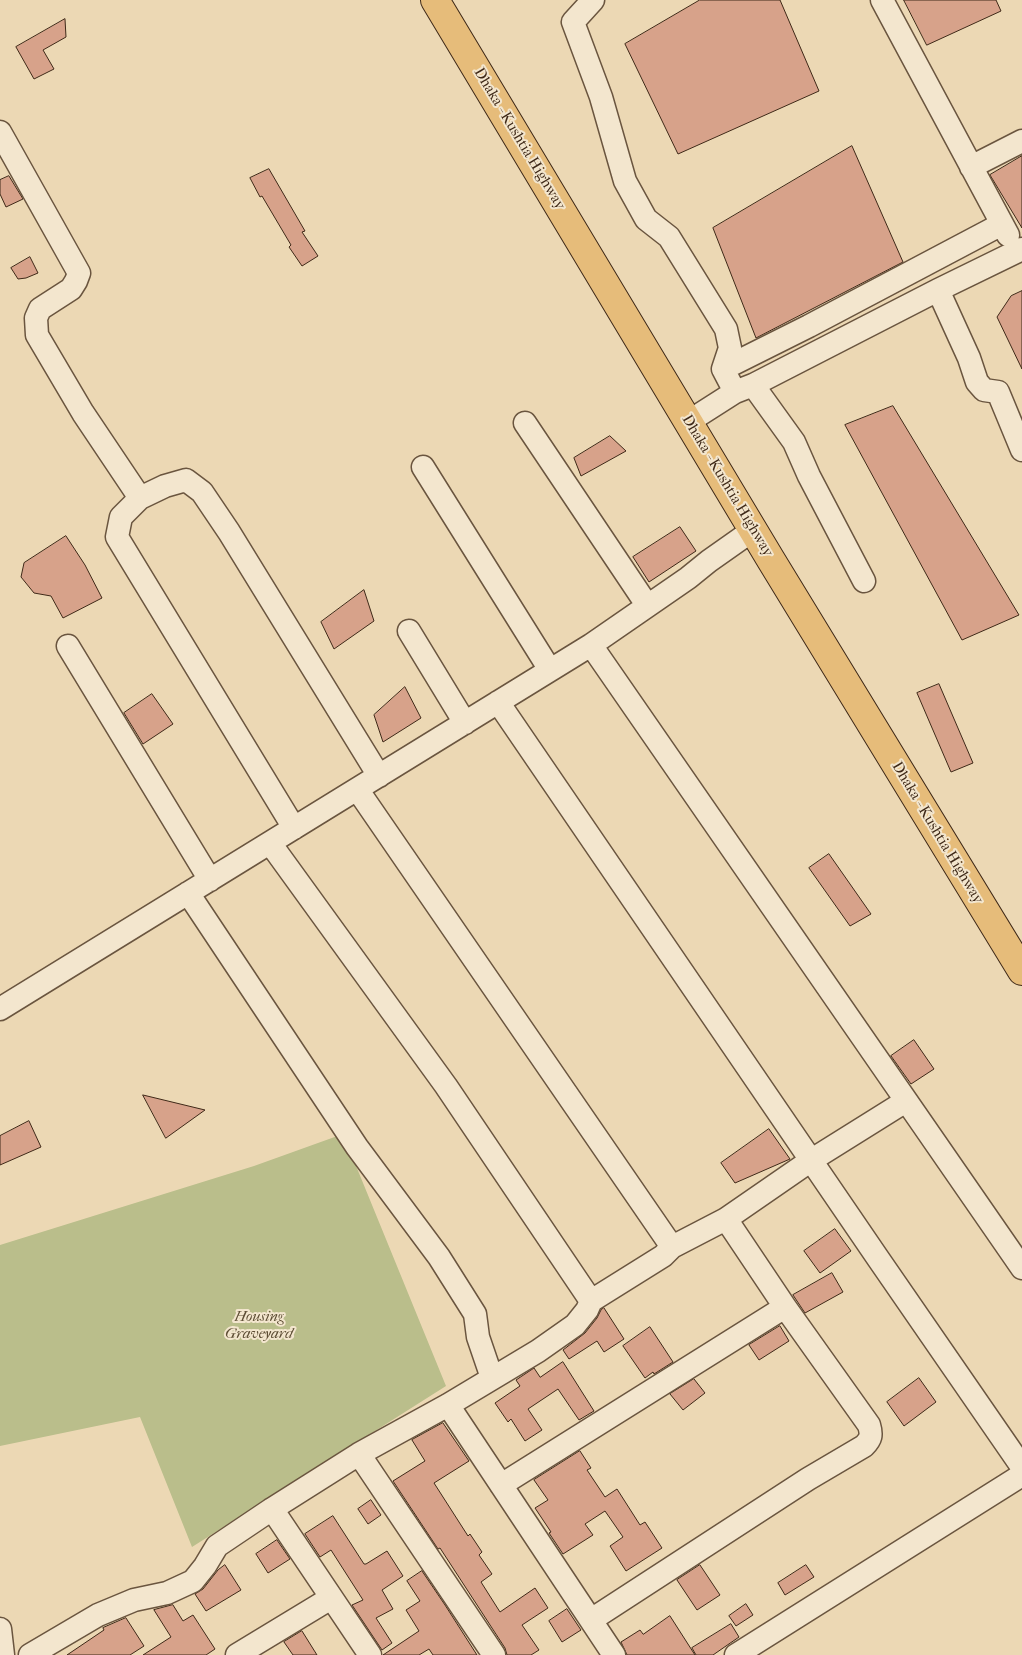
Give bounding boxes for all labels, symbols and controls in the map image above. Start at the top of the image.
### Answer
street label: Dhaka - Kushtia Highway [469,65,569,213]
street label: Dhaka - Kushtia Highway [677,412,777,560]
street label: Dhaka - Kushtia Highway [887,759,987,907]
park label: Housing Graveyard [225,1308,293,1343]

